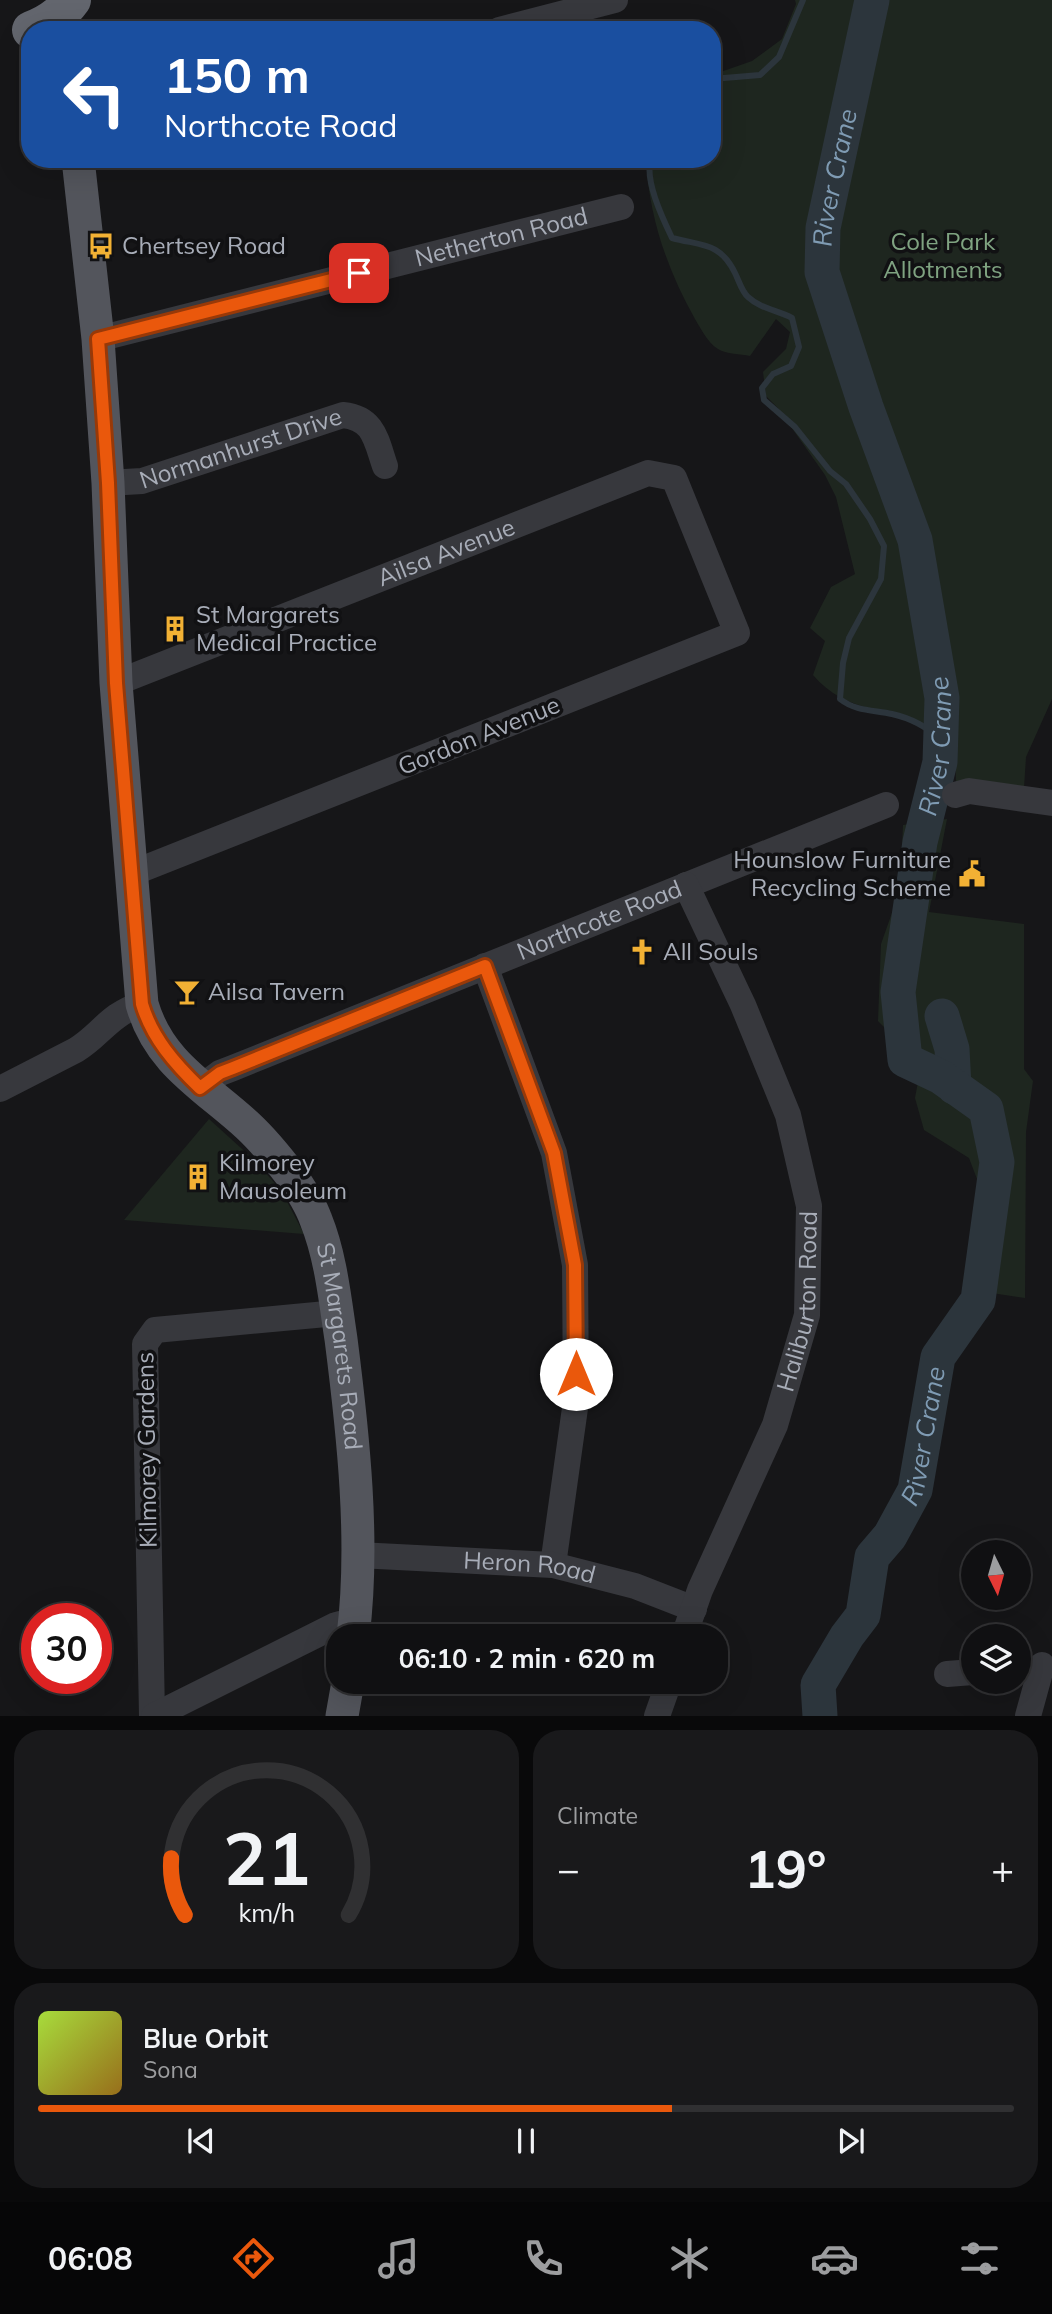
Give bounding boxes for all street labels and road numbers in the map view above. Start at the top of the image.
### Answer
street label: Netherton Road [412,200,591,272]
street label: Normanhurst Drive [136,400,345,495]
street label: Ailsa Avenue [373,511,519,592]
street label: Gordon Avenue [393,689,564,781]
street label: Northcote Road [512,873,686,966]
street label: Haliburton Road [770,1211,823,1395]
street label: St Margarets Road [310,1239,369,1451]
street label: Kilmorey Gardens [129,1352,163,1548]
street label: Heron Road [463,1544,599,1589]

